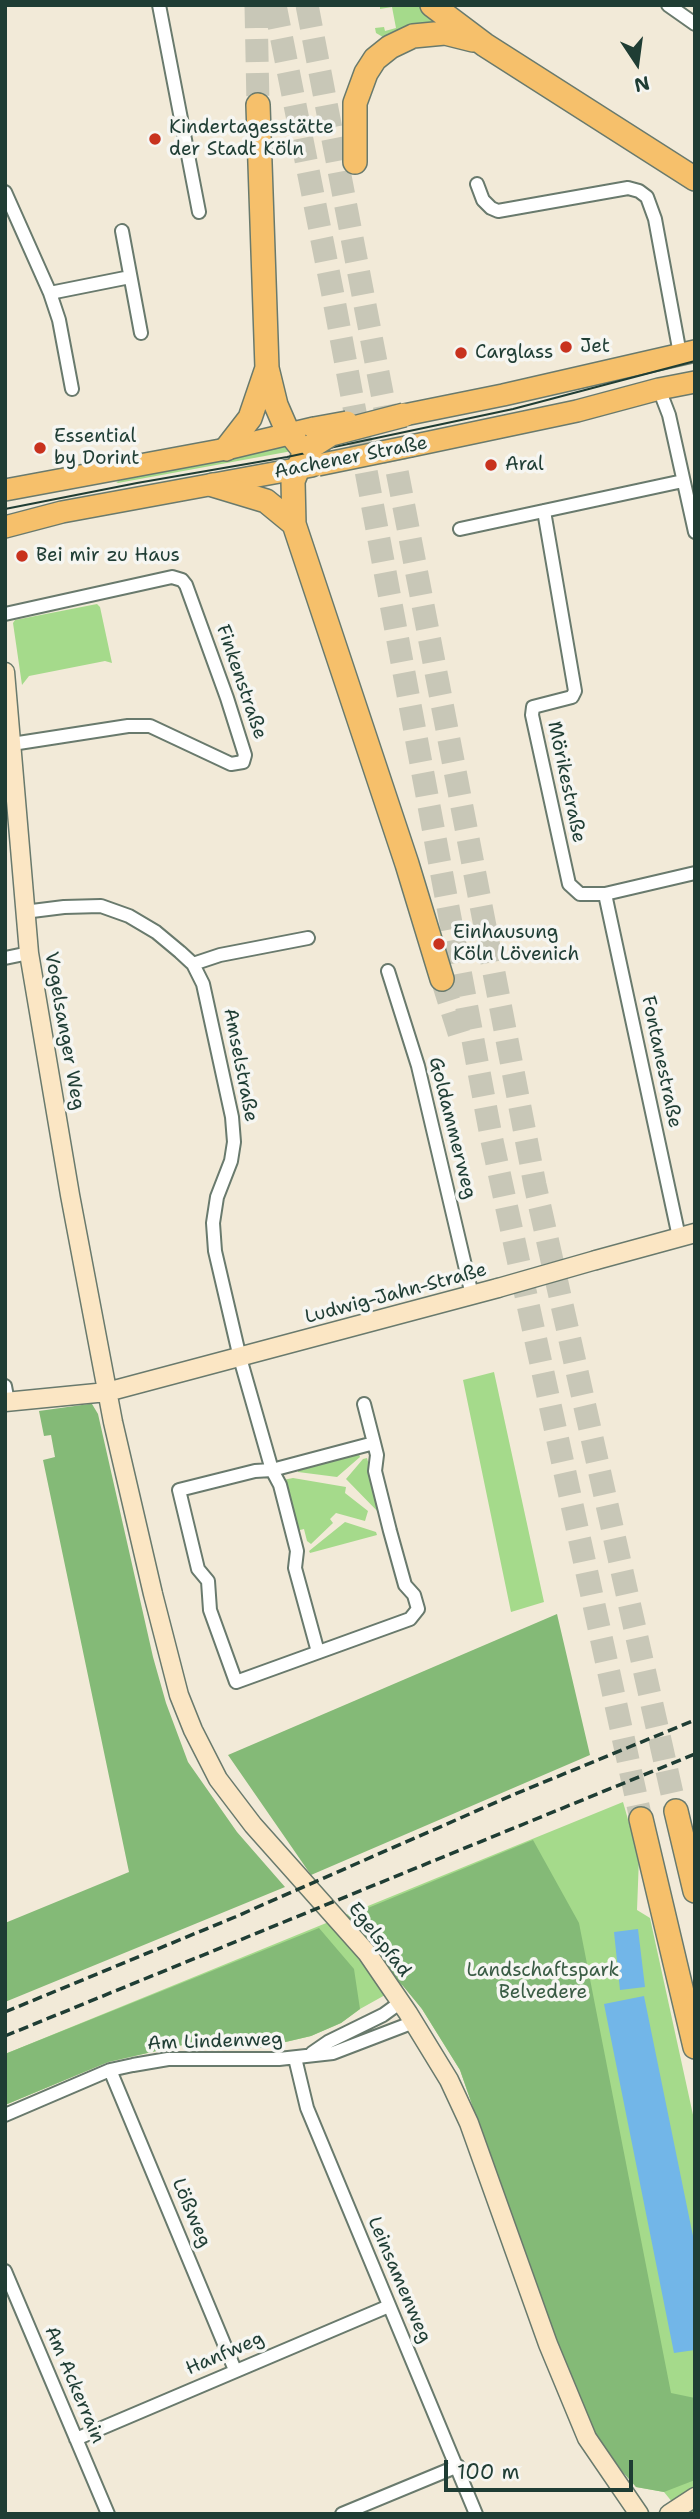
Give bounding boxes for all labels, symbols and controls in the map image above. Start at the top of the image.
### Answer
north arrow [602,28,672,98]
text: N [632,70,652,98]
place label: Kindertagesstätte der Stadt Köln [169,117,334,161]
marker: Kindertagesstätte der Stadt Köln [147,131,163,147]
place label: Jet [580,336,610,358]
marker: Jet [558,339,574,355]
place label: Carglass [475,342,554,364]
marker: Carglass [453,345,469,361]
place label: Essential by Dorint [54,426,139,470]
street label: Aachener Straße [272,432,430,484]
marker: Essential by Dorint [32,440,48,456]
place label: Aral [505,454,544,476]
marker: Aral [483,457,499,473]
place label: Bei mir zu Haus [36,545,180,567]
marker: Bei mir zu Haus [14,548,30,564]
street label: Finkenstraße [211,622,271,742]
street label: Mörikestraße [542,719,590,845]
place label: Einhausung Köln Lövenich [453,922,579,966]
marker: Einhausung Köln Lövenich [431,936,447,952]
street label: Vogelsanger Weg [39,950,89,1112]
street label: Fontanestraße [636,994,686,1130]
street label: Amselstraße [218,1006,262,1124]
street label: Goldammerweg [423,1055,481,1201]
street label: Ludwig-Jahn-Straße [303,1259,489,1329]
street label: Egelspfad [343,1898,415,1982]
park label: Landschaftspark Belvedere [467,1960,619,2004]
street label: Am Lindenweg [147,2028,283,2056]
street label: Lößweg [166,2175,216,2251]
street label: Leinsamenweg [362,2214,436,2346]
street label: Am Ackerrain [39,2323,109,2447]
street label: Hanfweg [183,2327,267,2381]
scale bar [448,2446,637,2490]
text: 100 m [457,2458,520,2486]

